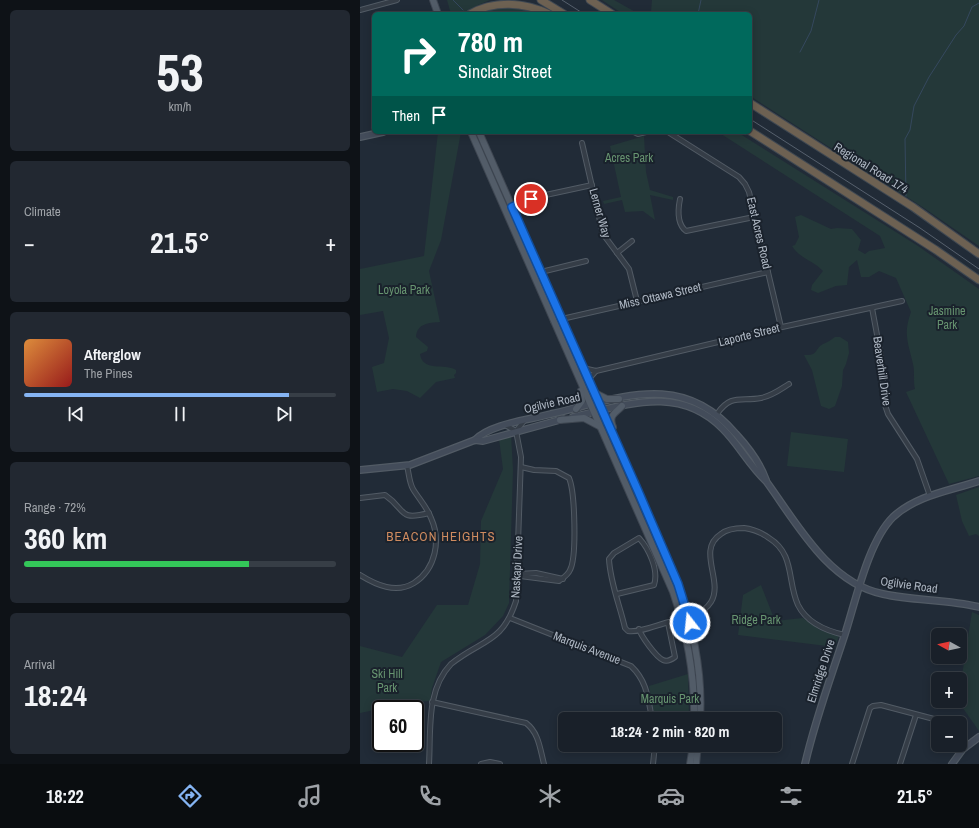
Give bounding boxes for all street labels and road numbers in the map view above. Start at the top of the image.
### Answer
street label: Regional Road 174 [831,139,912,198]
street label: Lerner Way [585,187,615,240]
street label: East Acres Road [743,195,775,271]
street label: Miss Ottawa Street [617,279,703,313]
street label: Laporte Street [717,320,781,350]
street label: Beaverhill Drive [869,335,895,407]
street label: Ogilvie Road [522,389,582,417]
street label: Naskapi Drive [507,535,527,599]
street label: Ogilvie Road [879,573,939,597]
street label: Marquis Avenue [551,628,623,668]
street label: Elmridge Drive [803,637,839,705]

